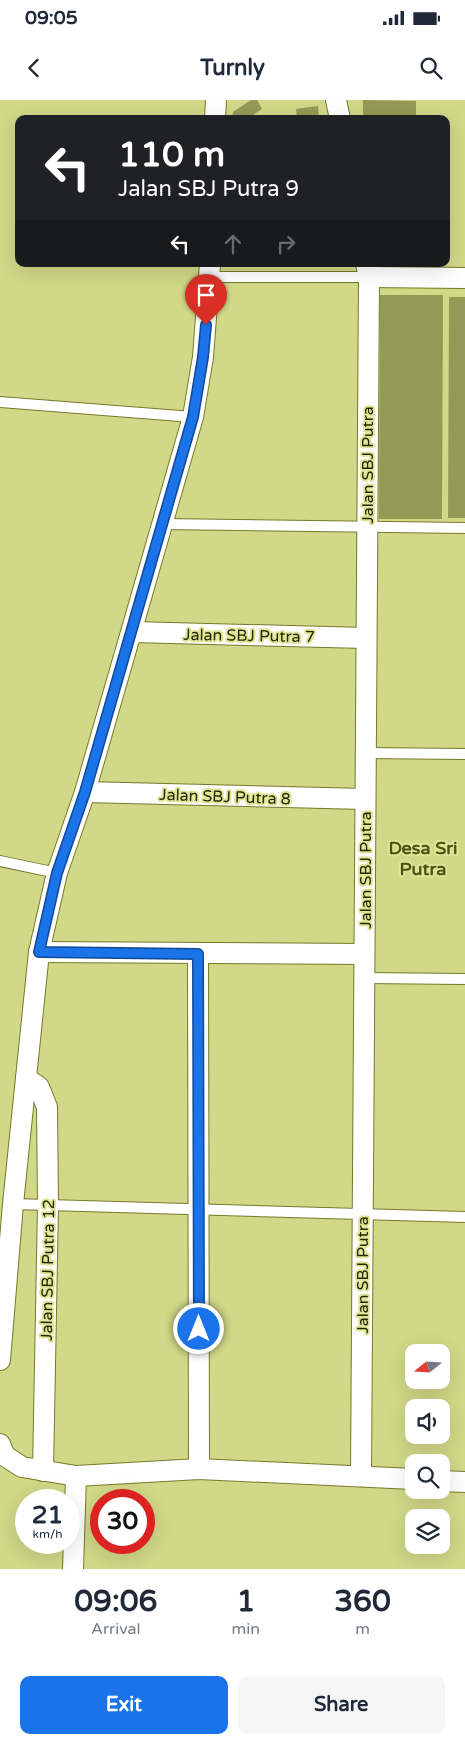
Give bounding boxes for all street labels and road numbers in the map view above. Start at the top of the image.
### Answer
street label: Jalan SBJ Putra [358,406,378,524]
street label: Jalan SBJ Putra 7 [183,625,315,647]
street label: Jalan SBJ Putra 8 [159,785,291,809]
street label: Jalan SBJ Putra [356,811,376,929]
street label: Jalan SBJ Putra 12 [37,1199,59,1341]
street label: Jalan SBJ Putra [353,1216,373,1334]

